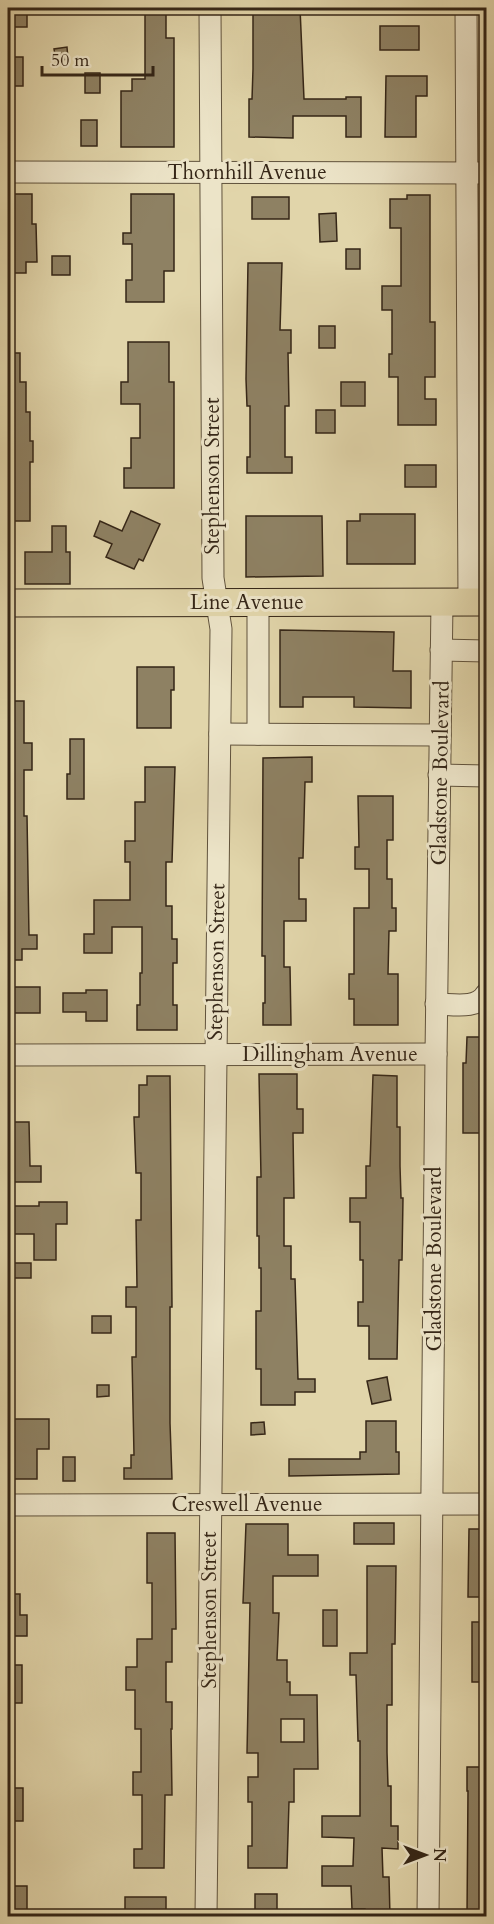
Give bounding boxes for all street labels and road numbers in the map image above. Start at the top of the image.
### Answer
street label: Thornhill Avenue [167,158,327,187]
street label: Stephenson Street [198,397,227,555]
street label: Line Avenue [190,588,304,617]
street label: Gladstone Boulevard [424,680,457,866]
street label: Stephenson Street [201,883,232,1041]
street label: Dillingham Avenue [242,1040,418,1069]
street label: Gladstone Boulevard [420,1167,449,1351]
street label: Creswell Avenue [171,1490,323,1519]
street label: Stephenson Street [195,1531,224,1689]

